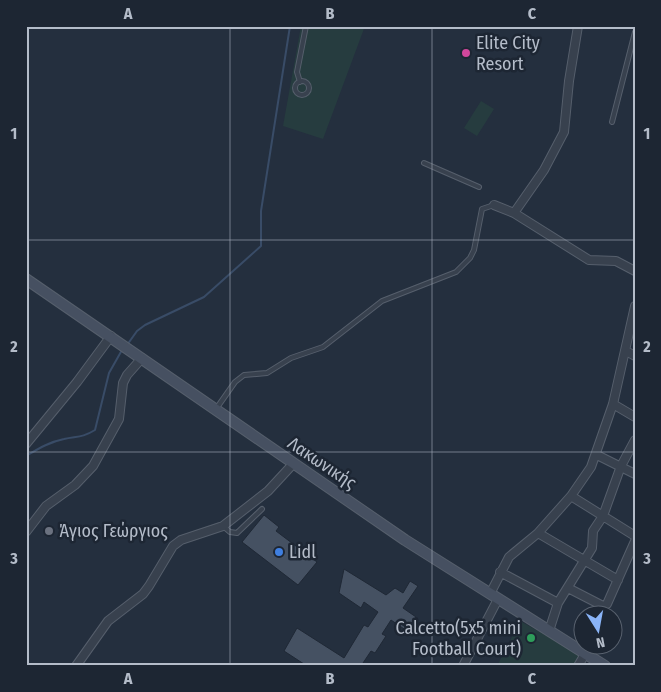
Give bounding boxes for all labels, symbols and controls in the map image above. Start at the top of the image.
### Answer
text: A [123,4,133,23]
text: B [326,4,335,23]
text: C [528,4,537,23]
place label: Elite City Resort [476,32,540,75]
marker: Elite City Resort [460,47,472,59]
text: 1 [11,124,17,143]
text: 1 [644,124,650,143]
text: 2 [9,337,18,356]
text: 2 [642,337,651,356]
street label: Λακωνικής [283,432,361,494]
place label: Άγιος Γεώργιος [59,520,168,542]
marker: Άγιος Γεώργιος [43,525,55,537]
place label: Lidl [289,541,316,563]
marker: Lidl [273,546,285,558]
text: 3 [9,549,18,568]
text: 3 [642,549,651,568]
north arrow [574,604,624,654]
place label: Calcetto(5x5 mini Football Court) [396,617,521,660]
marker: Calcetto(5x5 mini Football Court) [525,632,537,644]
text: N [595,633,606,651]
text: A [123,669,133,688]
text: B [326,669,335,688]
text: C [528,669,537,688]

